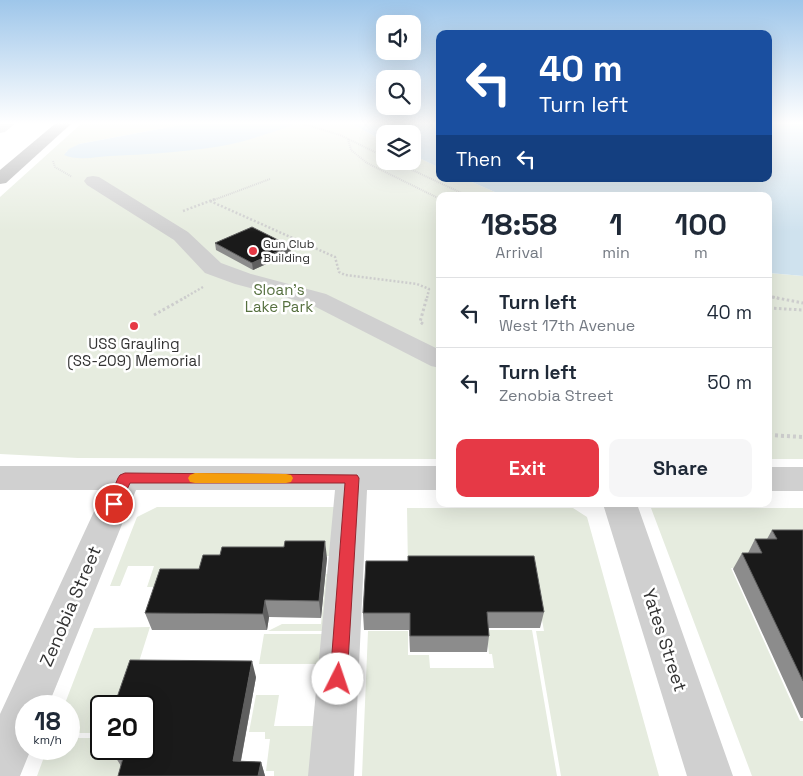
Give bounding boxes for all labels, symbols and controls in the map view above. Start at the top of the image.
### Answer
map controls [376,15,421,170]
button: sound [376,15,421,60]
text: 40 m [539,47,623,91]
icon: left [456,50,521,115]
button: search [376,70,421,115]
text: Turn left [539,90,629,118]
button: layers [376,125,421,170]
icon: left [512,145,540,173]
text: Then [456,147,502,172]
text: 18:58 [481,205,557,244]
text: 1 [609,205,623,244]
text: 100 [675,205,727,244]
place label: Gun Club Building [263,236,315,266]
text: Arrival [495,242,543,263]
text: min [602,242,630,263]
text: m [694,242,708,263]
marker: Gun Club Building [247,245,259,257]
park label: Sloan's Lake Park [245,280,313,316]
text: Turn left [499,290,577,315]
icon: left [456,299,484,327]
text: 40 m [707,300,752,325]
text: West 17th Avenue [499,315,635,336]
marker: USS Grayling (SS-209) Memorial [128,320,140,332]
place label: USS Grayling (SS-209) Memorial [67,334,201,371]
text: Turn left [499,360,577,385]
icon: left [456,369,484,397]
text: 50 m [707,370,752,395]
text: Zenobia Street [499,385,614,406]
button: Exit [456,439,599,497]
button: Share [609,439,752,497]
pin [93,483,135,525]
icon: arrive [100,490,128,518]
street label: Zenobia Street [34,542,106,670]
street label: Yates Street [638,586,692,694]
position arrow [311,652,363,704]
speed limit sign: 20 [90,695,155,760]
text: 18 [34,705,61,737]
text: km/h [33,732,62,748]

